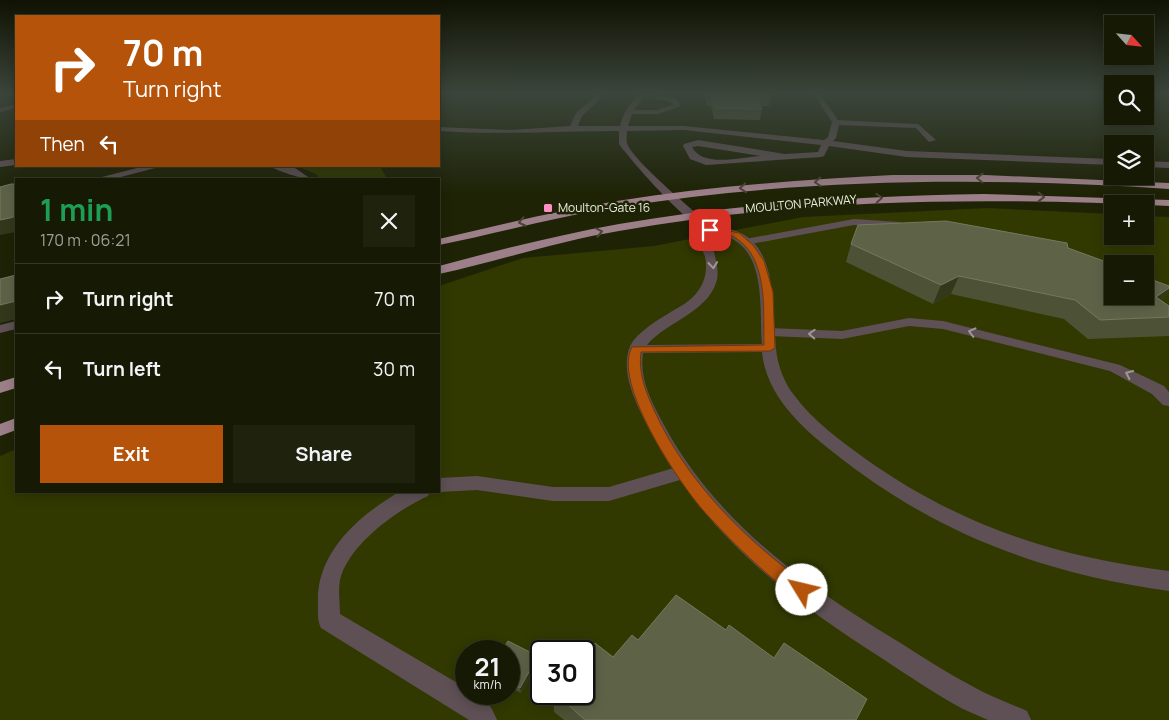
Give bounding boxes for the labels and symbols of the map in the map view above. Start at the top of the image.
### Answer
north arrow [1104,15,1154,65]
one-way arrow [976,173,984,183]
one-way arrow [814,176,822,187]
one-way arrow [738,182,746,193]
street label: MOULTON PARKWAY [745,190,858,217]
one-way arrow [1038,192,1046,202]
one-way arrow [875,193,883,204]
place label: Moulton-Gate 16 [558,199,650,216]
marker: Moulton-Gate 16 [542,202,554,214]
pin [689,209,731,251]
one-way arrow [517,216,526,227]
one-way arrow [595,227,604,237]
one-way arrow [707,261,718,269]
one-way arrow [968,327,977,338]
one-way arrow [808,329,816,340]
one-way arrow [1125,370,1134,381]
position arrow [775,563,827,615]
speed limit sign: 30 [530,640,595,705]

